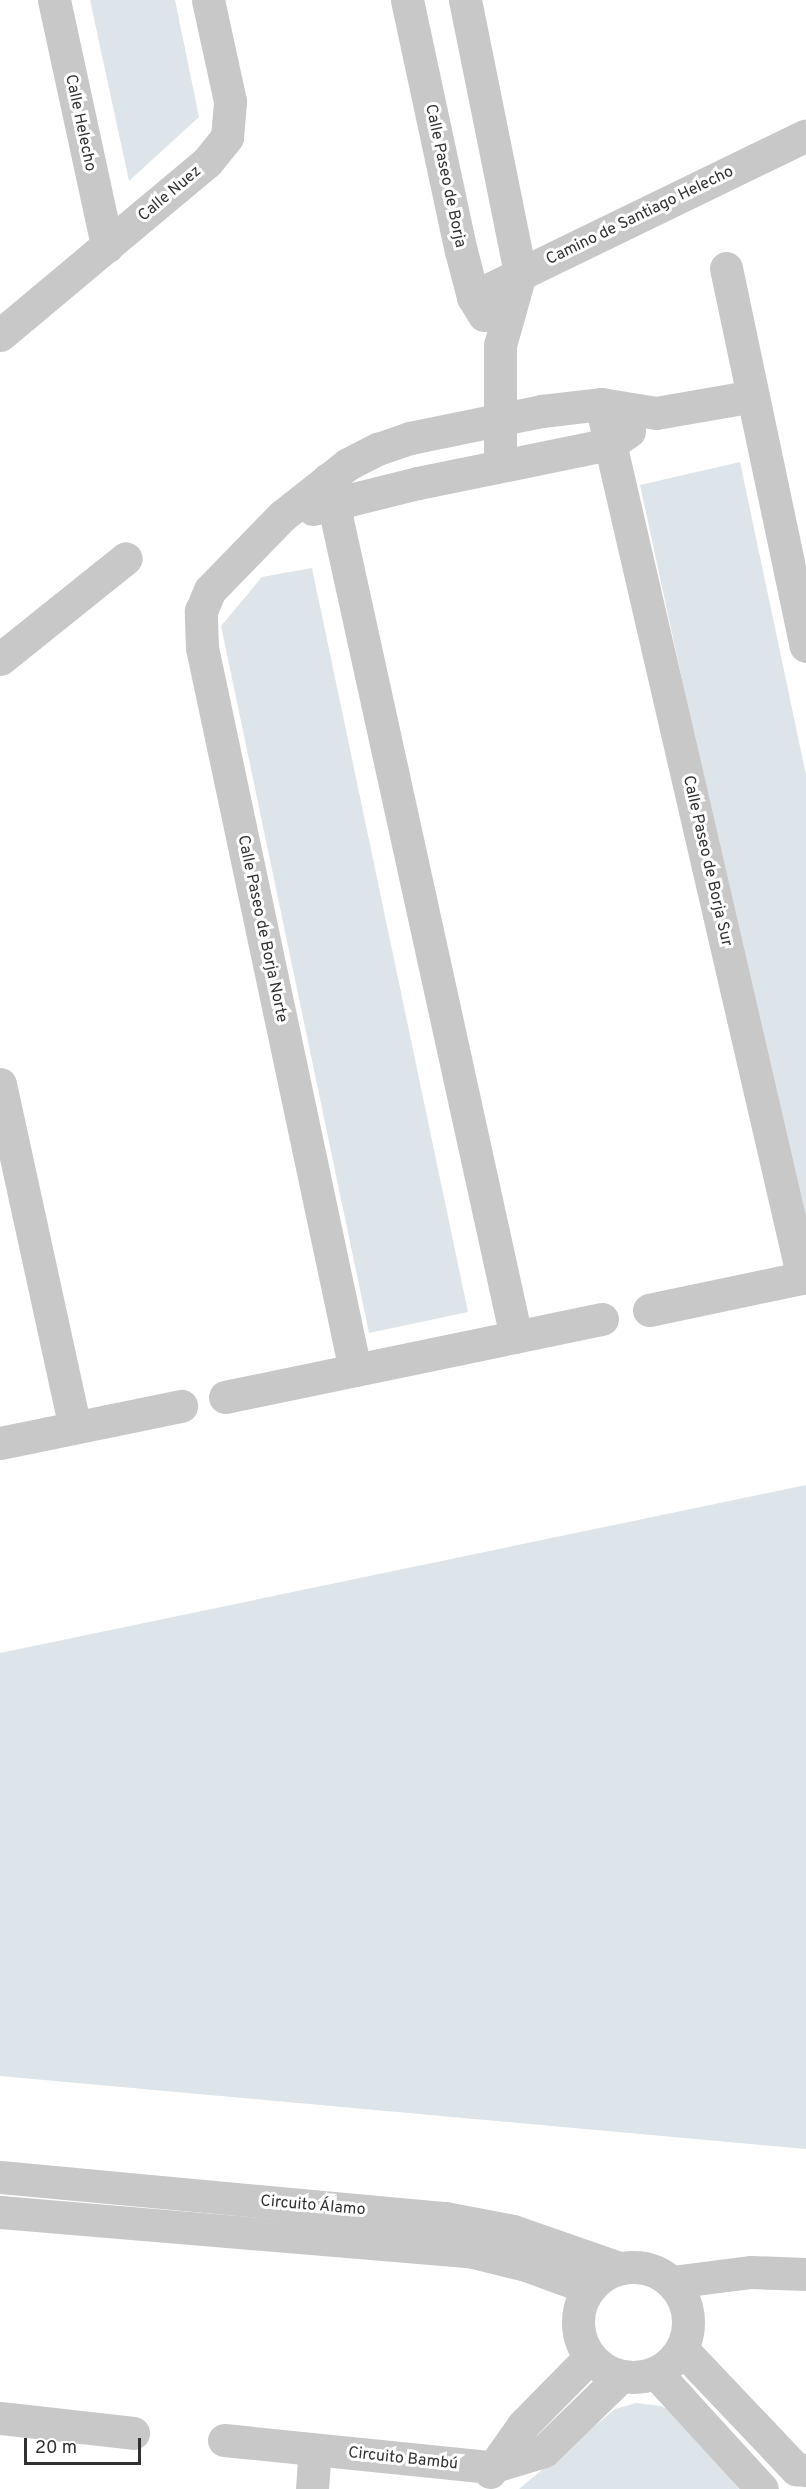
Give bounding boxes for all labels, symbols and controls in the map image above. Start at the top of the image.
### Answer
street label: Calle Helecho [60,73,100,173]
street label: Calle Paseo de Borja [420,103,470,249]
street label: Calle Nuez [135,162,205,226]
street label: Camino de Santiago Helecho [543,162,737,270]
street label: Calle Paseo de Borja Sur [678,774,736,948]
street label: Calle Paseo de Borja Norte [233,834,291,1024]
street label: Circuito Álamo [259,2192,367,2220]
scale bar [27,2426,144,2464]
text: 20 m [35,2437,77,2460]
street label: Circuito Bambú [347,2444,459,2474]

